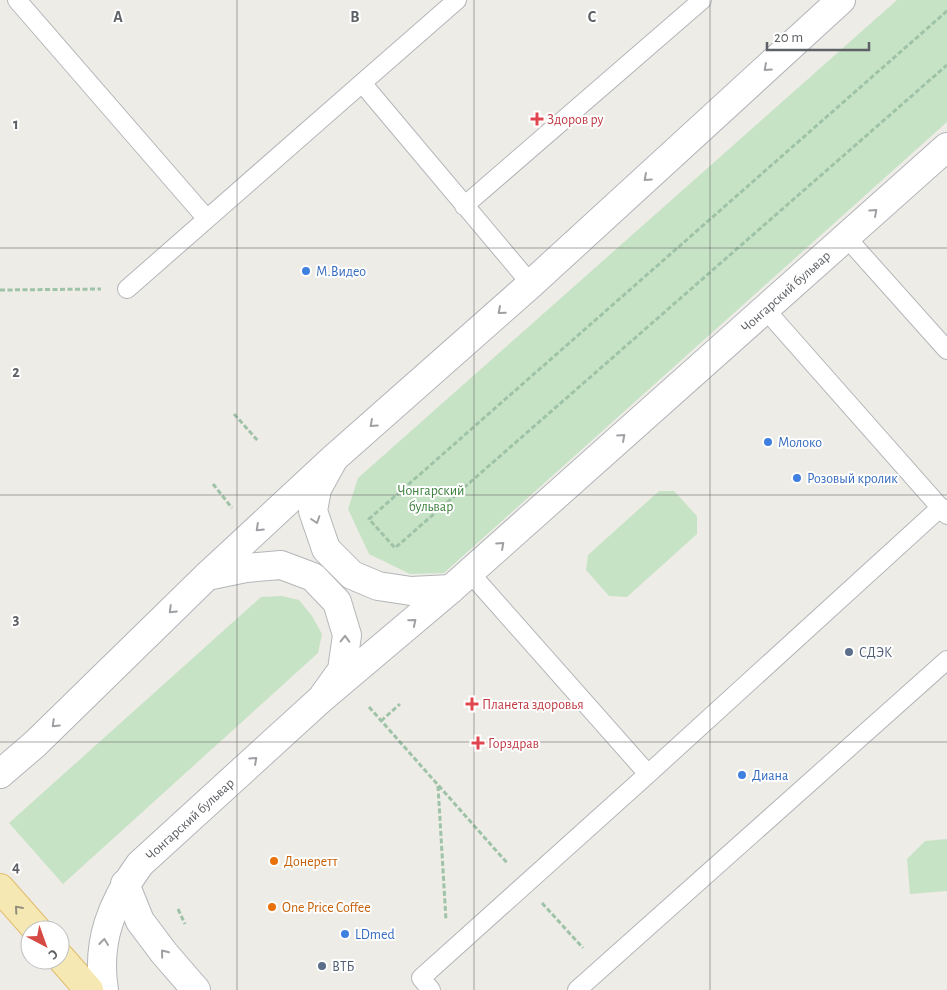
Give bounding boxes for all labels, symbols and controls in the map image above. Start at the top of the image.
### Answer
text: A [113,9,123,25]
text: B [350,9,360,25]
text: C [588,9,597,25]
scale bar [767,20,870,52]
text: 20 m [774,30,803,45]
one-way arrow [763,62,772,71]
marker: Здоров ру [531,113,543,125]
place label: Здоров ру [547,113,603,127]
text: 1 [13,116,19,132]
one-way arrow [643,172,652,181]
one-way arrow [868,209,877,218]
street label: Чонгарский бульвар [739,249,833,335]
marker: М.Видео [300,265,312,277]
place label: М.Видео [316,265,366,279]
one-way arrow [497,305,506,314]
text: 2 [12,364,20,380]
one-way arrow [370,418,379,427]
one-way arrow [616,434,625,443]
marker: Молоко [762,436,774,448]
place label: Молоко [778,436,822,450]
marker: Розовый кролик [791,472,803,484]
place label: Розовый кролик [807,472,898,486]
park label: Чонгарский бульвар [398,484,464,514]
one-way arrow [311,516,321,524]
one-way arrow [256,522,265,531]
one-way arrow [495,542,504,551]
one-way arrow [169,605,178,614]
text: 3 [13,611,20,627]
one-way arrow [407,619,416,628]
one-way arrow [340,634,350,642]
marker: СДЭК [843,646,855,658]
place label: СДЭК [859,646,892,660]
marker: Планета здоровья [466,698,478,710]
place label: Планета здоровья [482,698,584,712]
one-way arrow [52,718,61,727]
marker: Горздрав [472,737,484,749]
place label: Горздрав [488,737,539,751]
one-way arrow [248,757,257,766]
marker: Диана [736,769,748,781]
place label: Диана [752,769,789,783]
street label: Чонгарский бульвар [143,776,237,863]
marker: Донеретт [268,855,280,867]
place label: Донеретт [284,855,338,869]
text: 4 [12,859,20,875]
marker: One Price Coffee [266,901,278,913]
place label: One Price Coffee [282,901,371,915]
one-way arrow [16,906,24,915]
north arrow [20,920,70,970]
marker: LDmed [339,928,351,940]
place label: LDmed [355,928,395,942]
one-way arrow [98,937,109,945]
text: С [45,946,60,962]
one-way arrow [162,950,170,959]
marker: ВТБ [316,960,328,972]
place label: ВТБ [332,960,355,974]

